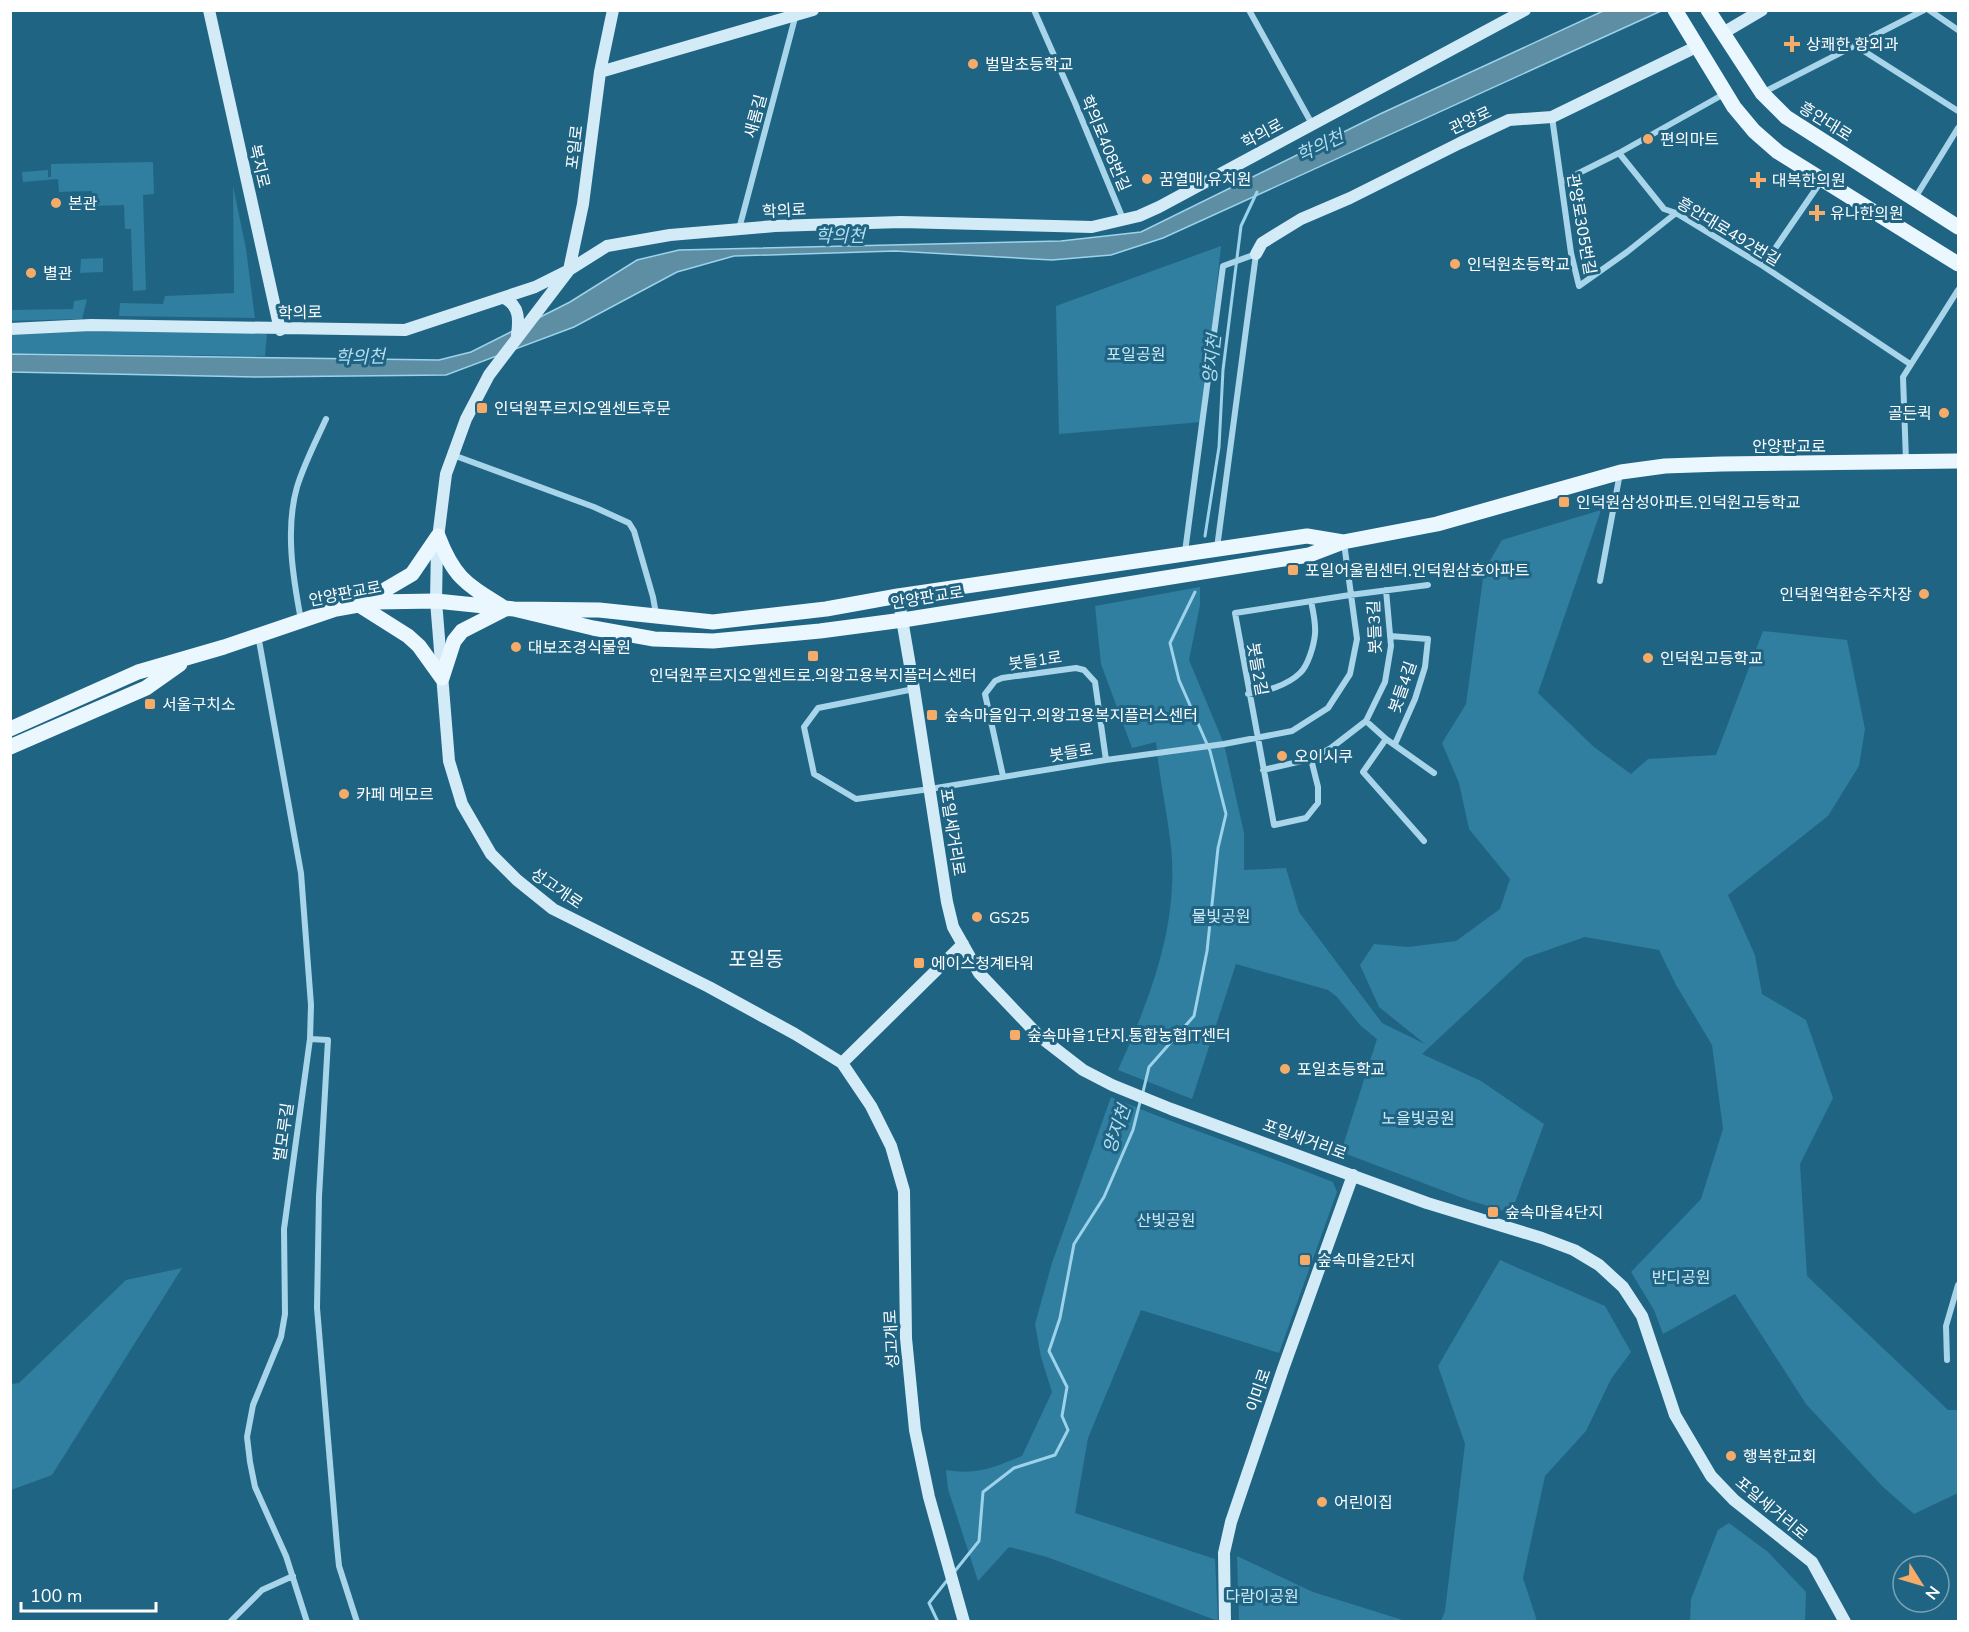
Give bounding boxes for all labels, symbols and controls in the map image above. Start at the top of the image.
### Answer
place label: 상쾌한 항외과 [1806,34,1899,56]
marker: 상쾌한 항외과 [1783,35,1801,53]
place label: 벌말초등학교 [985,54,1073,76]
marker: 벌말초등학교 [966,57,980,71]
street label: 새롬길 [740,92,772,140]
street label: 학의로408번길 [1075,92,1135,195]
street label: 흥안대로 [1795,97,1856,147]
street label: 관양로 [1446,101,1495,140]
street label: 학의로 [1238,114,1287,154]
street label: 포일로 [561,124,589,170]
water label: 학의천 [1292,124,1350,167]
place label: 편의마트 [1660,129,1719,151]
marker: 편의마트 [1641,132,1655,146]
street label: 복지로 [243,142,275,190]
place label: 꿈열매 유치원 [1159,169,1251,191]
place label: 대복한의원 [1772,170,1846,192]
marker: 대복한의원 [1749,171,1767,189]
marker: 꿈열매 유치원 [1140,172,1154,186]
street label: 관양로305번길 [1561,172,1601,277]
street label: 흥안대로492번길 [1673,192,1784,271]
place label: 본관 [68,193,98,215]
marker: 본관 [49,196,63,210]
street label: 학의로 [761,199,807,223]
place label: 유나한의원 [1830,203,1904,225]
marker: 유나한의원 [1808,204,1826,222]
water label: 학의천 [815,224,867,248]
place label: 인덕원초등학교 [1467,254,1570,276]
marker: 인덕원초등학교 [1448,257,1462,271]
place label: 별관 [43,263,73,285]
marker: 별관 [24,266,38,280]
street label: 학의로 [278,302,323,324]
water label: 양지천 [1197,331,1227,385]
park label: 포일공원 [1107,344,1165,366]
water label: 학의천 [335,345,387,369]
place label: 인덕원푸르지오엘센트후문 [494,398,671,420]
marker: 인덕원푸르지오엘센트후문 [475,401,489,415]
place label: 골든퀵 [1888,403,1932,425]
marker: 골든퀵 [1937,406,1951,420]
street label: 안양판교로 [1752,436,1826,458]
place label: 인덕원삼성아파트.인덕원고등학교 [1576,492,1800,514]
marker: 인덕원삼성아파트.인덕원고등학교 [1557,495,1571,509]
place label: 포일어울림센터.인덕원삼호아파트 [1305,560,1529,582]
marker: 포일어울림센터.인덕원삼호아파트 [1286,563,1300,577]
street label: 안양판교로 [307,576,384,612]
street label: 안양판교로 [889,581,965,615]
place label: 인덕원역환승주차장 [1780,584,1912,606]
marker: 인덕원역환승주차장 [1917,587,1931,601]
street label: 봇들3길 [1363,600,1387,654]
place label: 대보조경식물원 [528,637,631,659]
marker: 대보조경식물원 [509,640,523,654]
street label: 봇들2길 [1242,641,1273,698]
street label: 봇들1로 [1007,646,1064,676]
place label: 인덕원고등학교 [1660,648,1763,670]
marker: 인덕원푸르지오엘센트로.의왕고용복지플러스센터 [806,649,820,663]
marker: 인덕원고등학교 [1641,651,1655,665]
street label: 봇들4길 [1384,658,1422,716]
place label: 인덕원푸르지오엘센트로.의왕고용복지플러스센터 [649,665,977,687]
place label: 서울구치소 [162,694,236,716]
marker: 서울구치소 [143,697,157,711]
place label: 숲속마을입구.의왕고용복지플러스센터 [944,705,1198,727]
marker: 숲속마을입구.의왕고용복지플러스센터 [925,708,939,722]
street label: 봇들로 [1048,739,1095,767]
place label: 오이시쿠 [1294,746,1353,768]
marker: 오이시쿠 [1275,749,1289,763]
place label: 카페 메모르 [356,784,434,806]
marker: 카페 메모르 [337,787,351,801]
street label: 포일세거리로 [934,787,970,878]
street label: 성고개로 [526,863,587,915]
park label: 물빛공원 [1192,906,1250,928]
place label: GS25 [989,907,1030,929]
marker: GS25 [970,910,984,924]
district label: 포일동 [728,946,784,973]
place label: 에이스청계타워 [931,953,1034,975]
marker: 에이스청계타워 [912,956,926,970]
place label: 숲속마을1단지.통합농협IT센터 [1027,1025,1231,1047]
marker: 숲속마을1단지.통합농협IT센터 [1008,1028,1022,1042]
place label: 포일초등학교 [1297,1059,1385,1081]
marker: 포일초등학교 [1278,1062,1292,1076]
water label: 양지천 [1098,1099,1137,1156]
street label: 벌모루길 [269,1101,299,1163]
park label: 노을빛공원 [1381,1108,1455,1130]
street label: 포일세거리로 [1259,1114,1350,1165]
place label: 숲속마을4단지 [1505,1202,1603,1224]
marker: 숲속마을4단지 [1486,1205,1500,1219]
park label: 산빛공원 [1137,1210,1195,1232]
place label: 숲속마을2단지 [1317,1250,1415,1272]
marker: 숲속마을2단지 [1298,1253,1312,1267]
park label: 반디공원 [1652,1267,1710,1289]
street label: 성고개로 [879,1309,905,1369]
street label: 이미로 [1241,1366,1277,1415]
place label: 행복한교회 [1743,1446,1817,1468]
marker: 행복한교회 [1724,1449,1738,1463]
street label: 포일세거리로 [1730,1472,1812,1546]
place label: 어린이집 [1334,1492,1393,1514]
marker: 어린이집 [1315,1495,1329,1509]
north arrow [1891,1554,1951,1614]
scale bar [21,1575,156,1613]
text: N [1920,1581,1945,1604]
text: 100 m [30,1584,82,1608]
park label: 다람이공원 [1225,1586,1299,1608]

